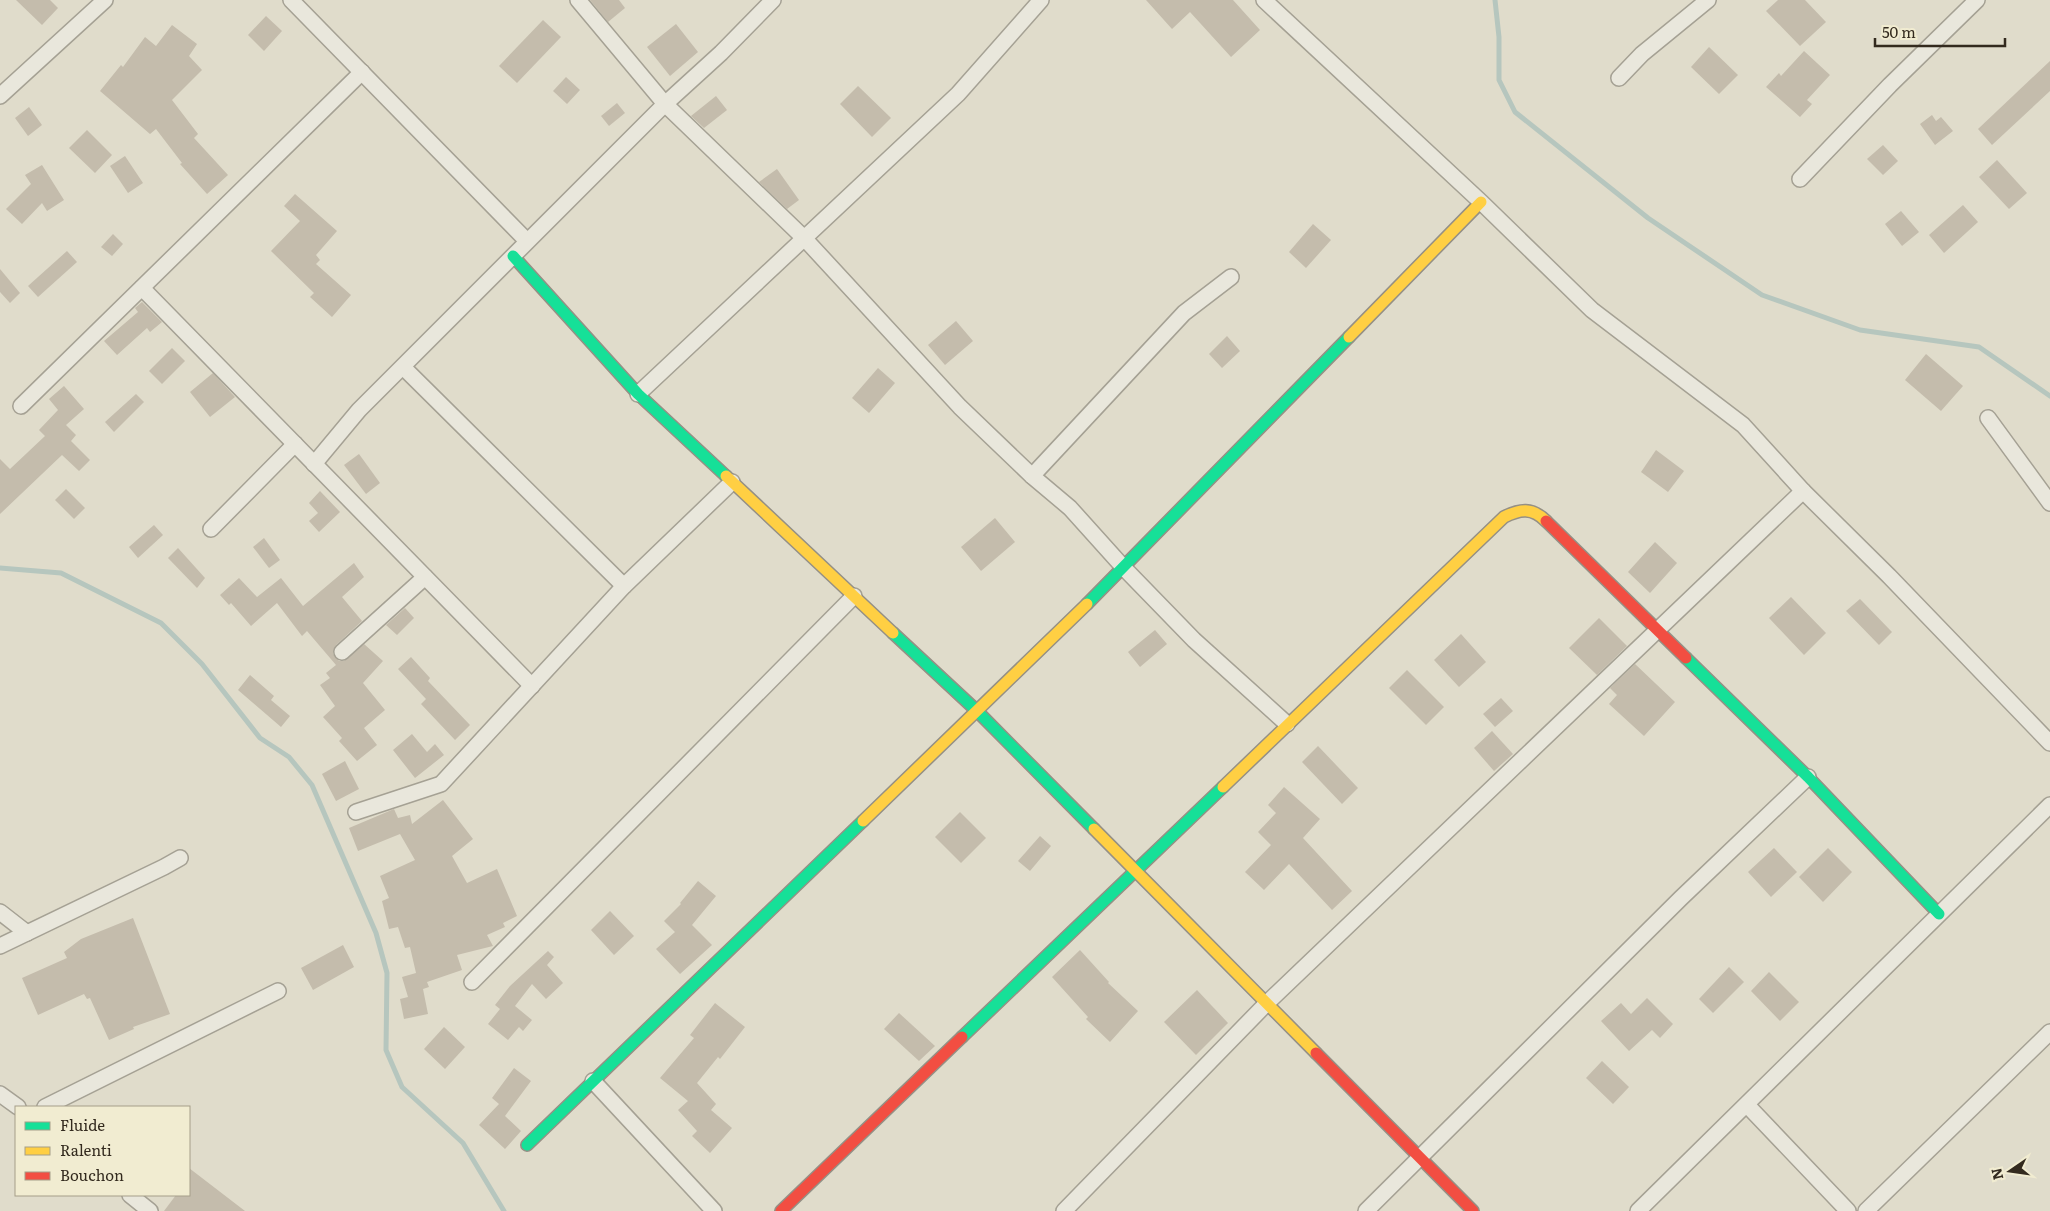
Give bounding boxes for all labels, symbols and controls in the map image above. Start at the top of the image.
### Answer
scale bar [1875,15,2005,47]
text: 50 m [1882,20,1916,43]
legend [15,1106,190,1196]
text: Fluide [60,1113,105,1136]
text: Ralenti [60,1138,112,1161]
north arrow [1985,1146,2035,1196]
text: Bouchon [60,1163,124,1186]
text: N [1985,1166,2007,1182]

